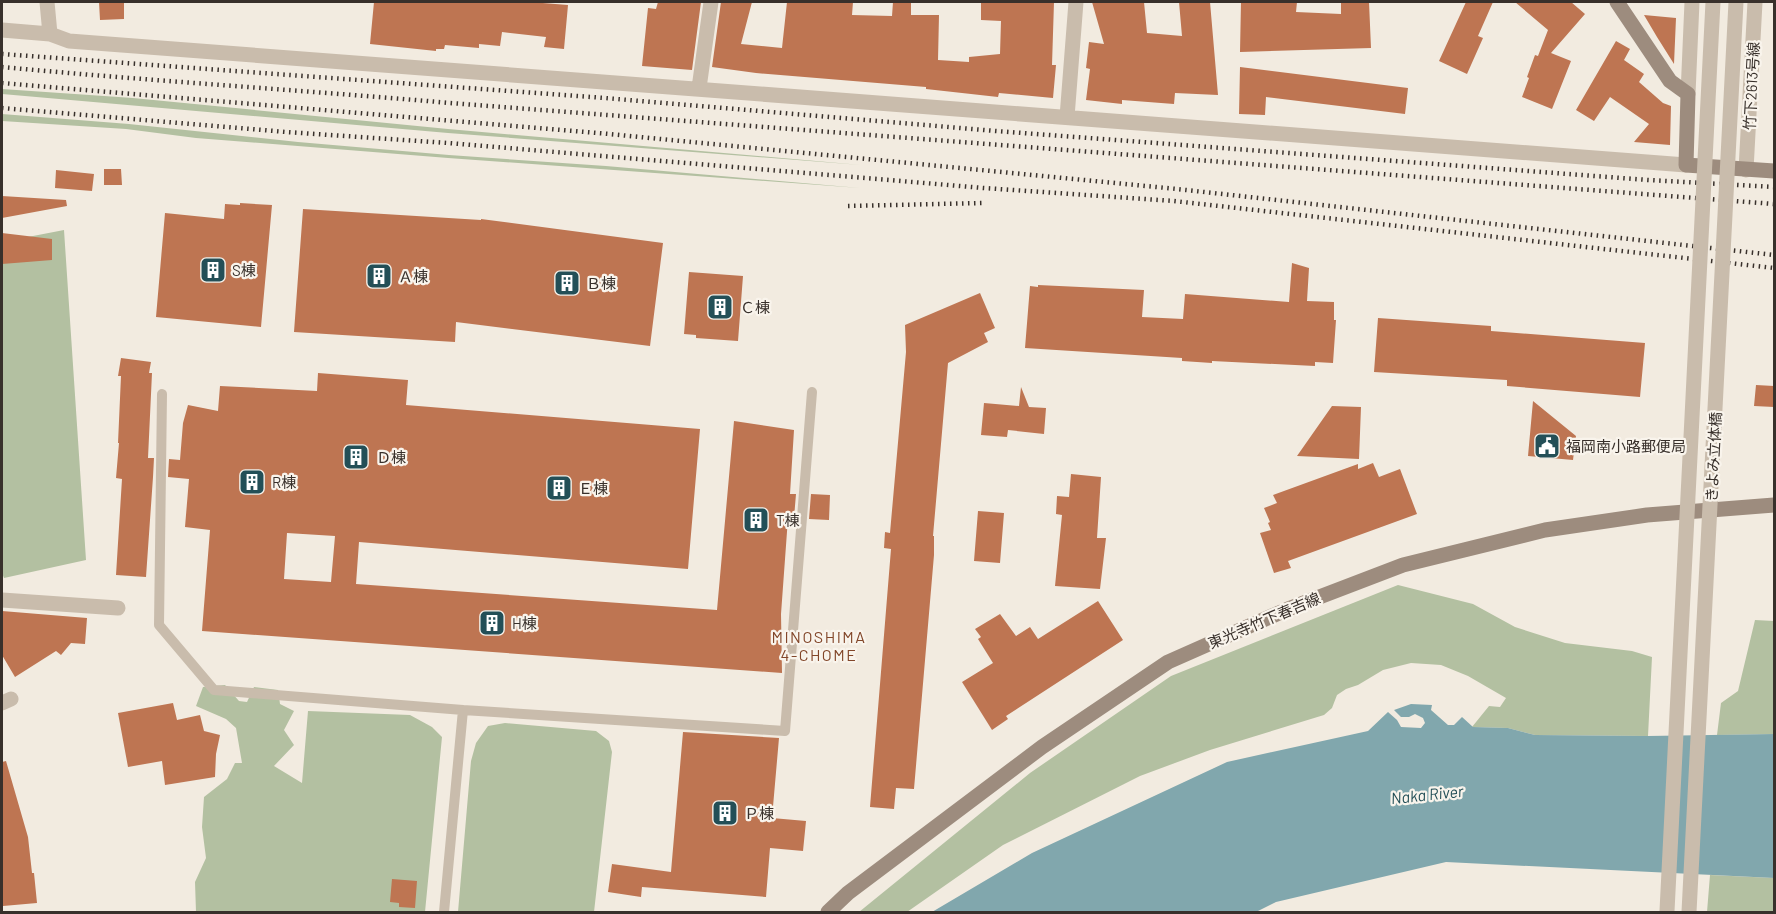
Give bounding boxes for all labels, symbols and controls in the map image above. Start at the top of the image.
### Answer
street label: 竹下2613号線 [1740,41,1762,131]
building icon: S棟 [198,255,228,285]
place label: S棟 [232,261,256,279]
building icon: Ａ棟 [364,261,394,291]
place label: Ａ棟 [398,267,428,285]
building icon: Ｂ棟 [552,268,582,298]
place label: Ｂ棟 [586,274,616,292]
building icon: Ｃ棟 [705,292,735,322]
place label: Ｃ棟 [740,298,770,316]
street label: きよみ立体橋 [1702,412,1724,502]
public building icon: 福岡南小路郵便局 [1532,431,1562,461]
place label: 福岡南小路郵便局 [1566,437,1686,455]
building icon: Ｄ棟 [341,442,371,472]
place label: Ｄ棟 [376,448,406,466]
building icon: R棟 [237,467,267,497]
place label: R棟 [272,473,296,491]
building icon: Ｅ棟 [544,473,574,503]
place label: Ｅ棟 [578,479,608,497]
building icon: T棟 [741,505,771,535]
place label: T棟 [776,511,800,529]
street label: 東光寺竹下春吉線 [1205,588,1323,652]
building icon: H棟 [477,608,507,638]
place label: H棟 [512,614,537,632]
district label: MINOSHIMA 4-CHOME [772,627,866,664]
water label: Naka River [1390,781,1465,807]
building icon: Ｐ棟 [710,798,740,828]
place label: Ｐ棟 [744,804,774,822]

